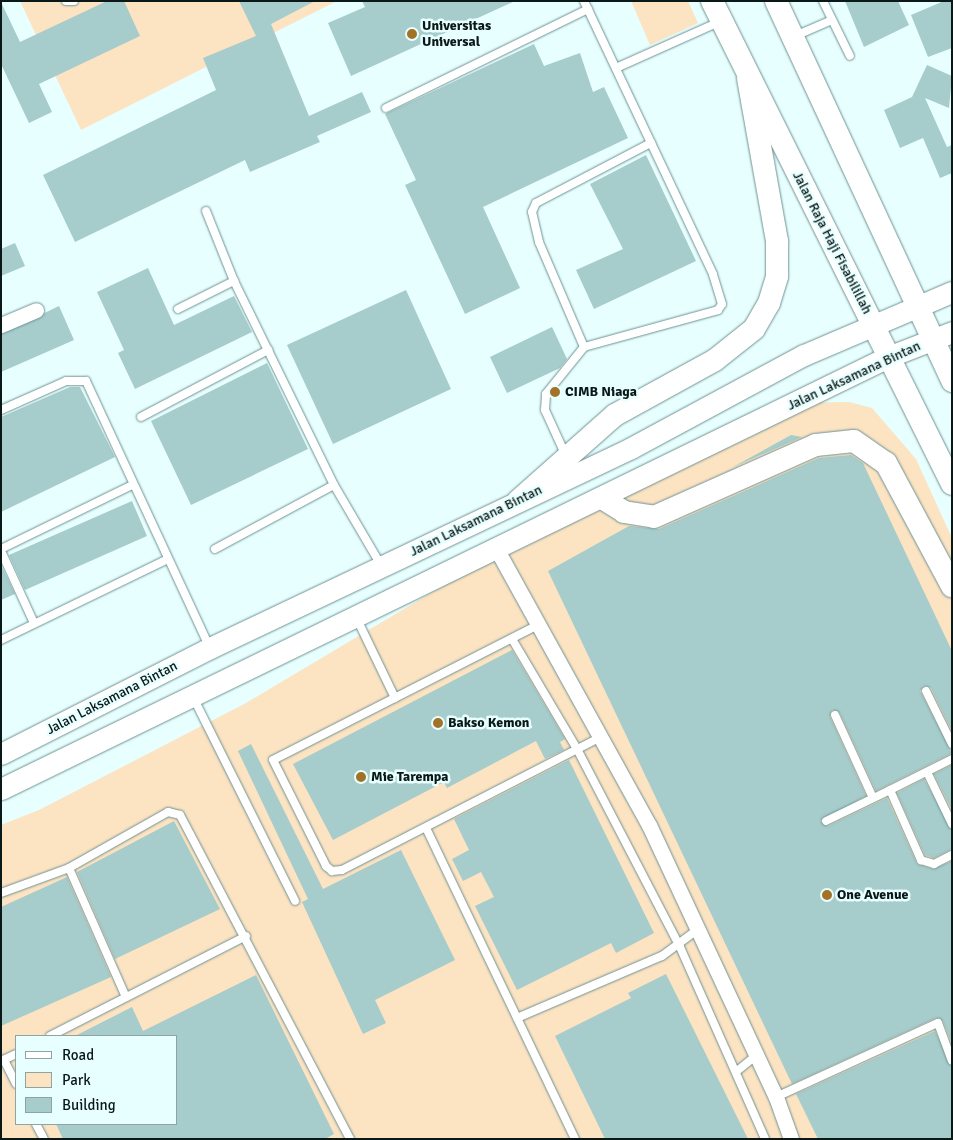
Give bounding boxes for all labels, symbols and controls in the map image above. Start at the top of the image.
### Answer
place label: Universitas Universal [422,18,491,50]
marker: Universitas Universal [406,28,418,40]
street label: Jalan Raja Haji Fisabilillah [789,169,875,317]
street label: Jalan Laksamana Bintan [785,338,923,414]
place label: CIMB Niaga [565,384,637,400]
marker: CIMB Niaga [549,386,561,398]
street label: Jalan Laksamana Bintan [407,482,545,560]
street label: Jalan Laksamana Bintan [44,658,180,738]
place label: Bakso Kemon [448,715,529,731]
marker: Bakso Kemon [432,717,444,729]
place label: Mie Tarempa [371,769,449,785]
marker: Mie Tarempa [355,771,367,783]
place label: One Avenue [837,887,908,903]
marker: One Avenue [821,889,833,901]
legend [15,1035,178,1125]
text: Road [62,1046,94,1064]
text: Park [62,1071,91,1089]
text: Building [62,1096,116,1114]

